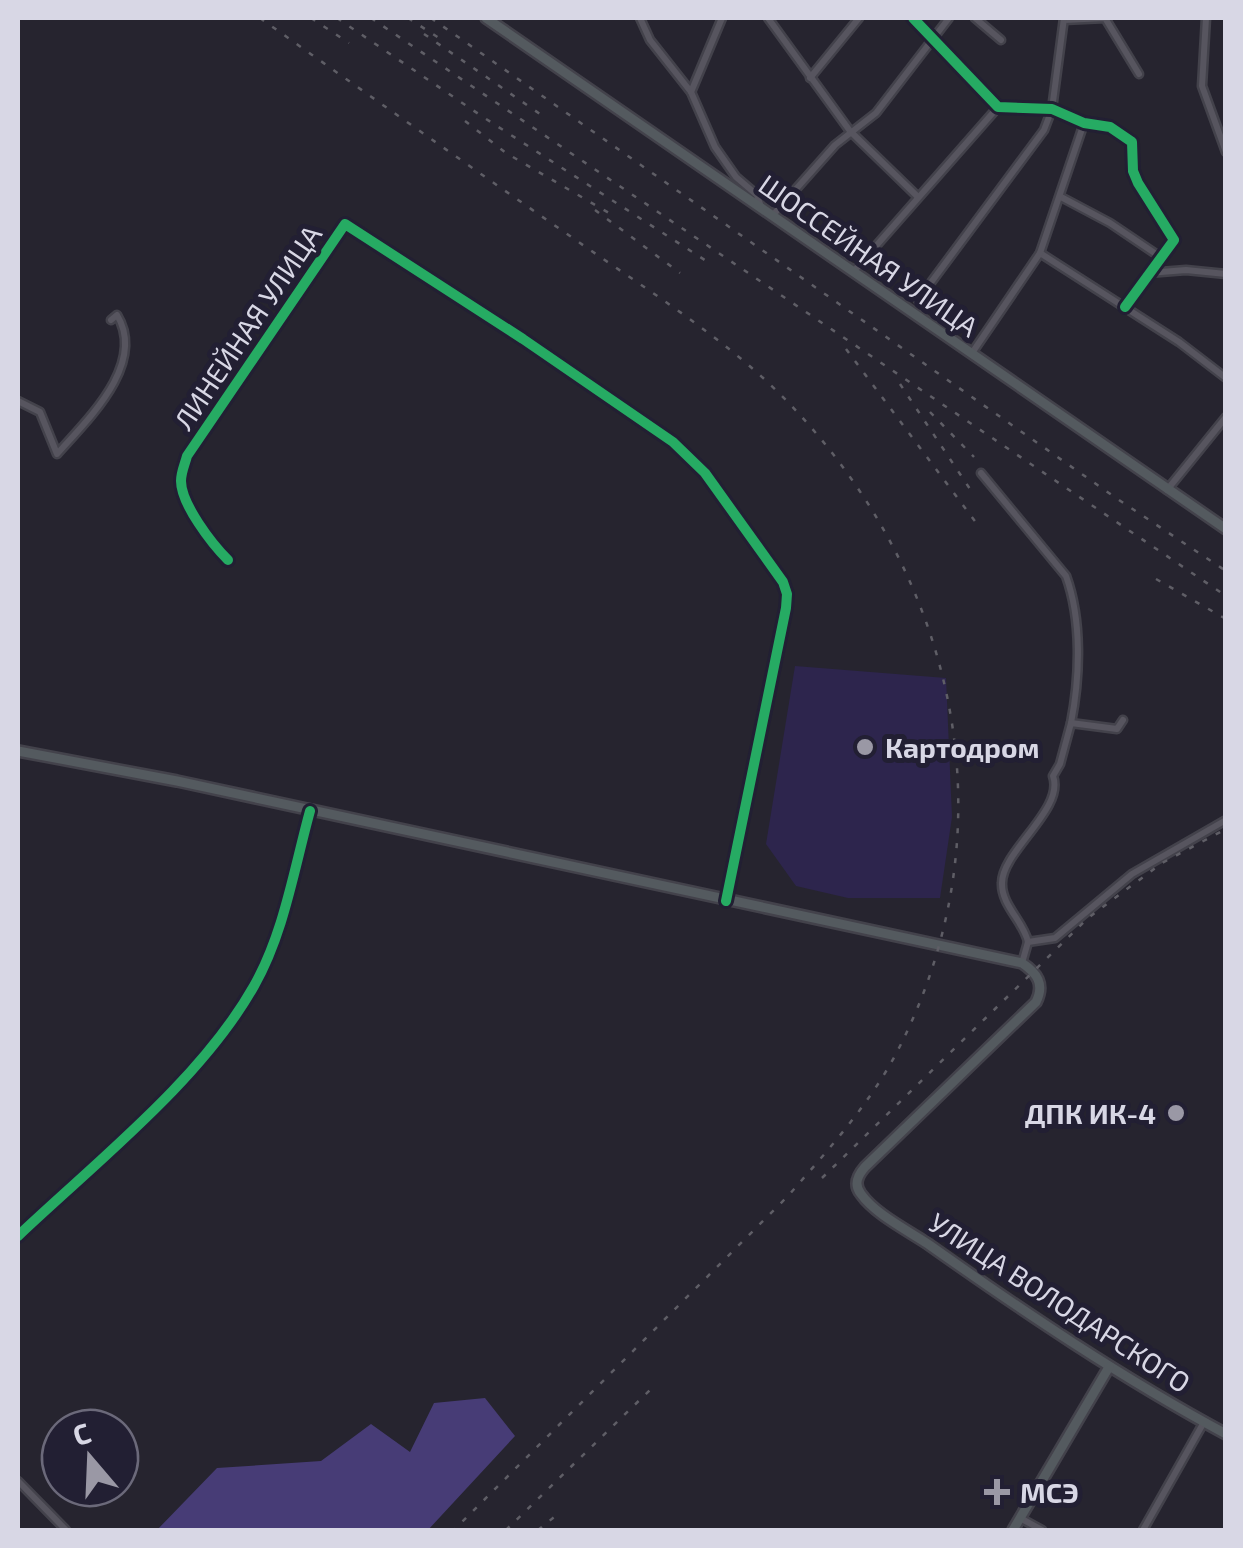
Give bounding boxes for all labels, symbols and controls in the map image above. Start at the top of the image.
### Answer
street label: ШОССЕЙНАЯ УЛИЦА [753,167,986,344]
street label: ЛИНЕЙНАЯ УЛИЦА [166,218,328,436]
place label: Картодром [885,730,1039,764]
marker: Картодром [854,736,876,758]
place label: ДПК ИК-4 [1025,1096,1156,1130]
marker: ДПК ИК-4 [1165,1102,1187,1124]
street label: УЛИЦА ВОЛОДАРСКОГО [923,1205,1197,1399]
north arrow [40,1408,140,1508]
text: С [68,1415,95,1452]
place label: МСЭ [1020,1475,1079,1509]
marker: МСЭ [984,1479,1010,1505]

